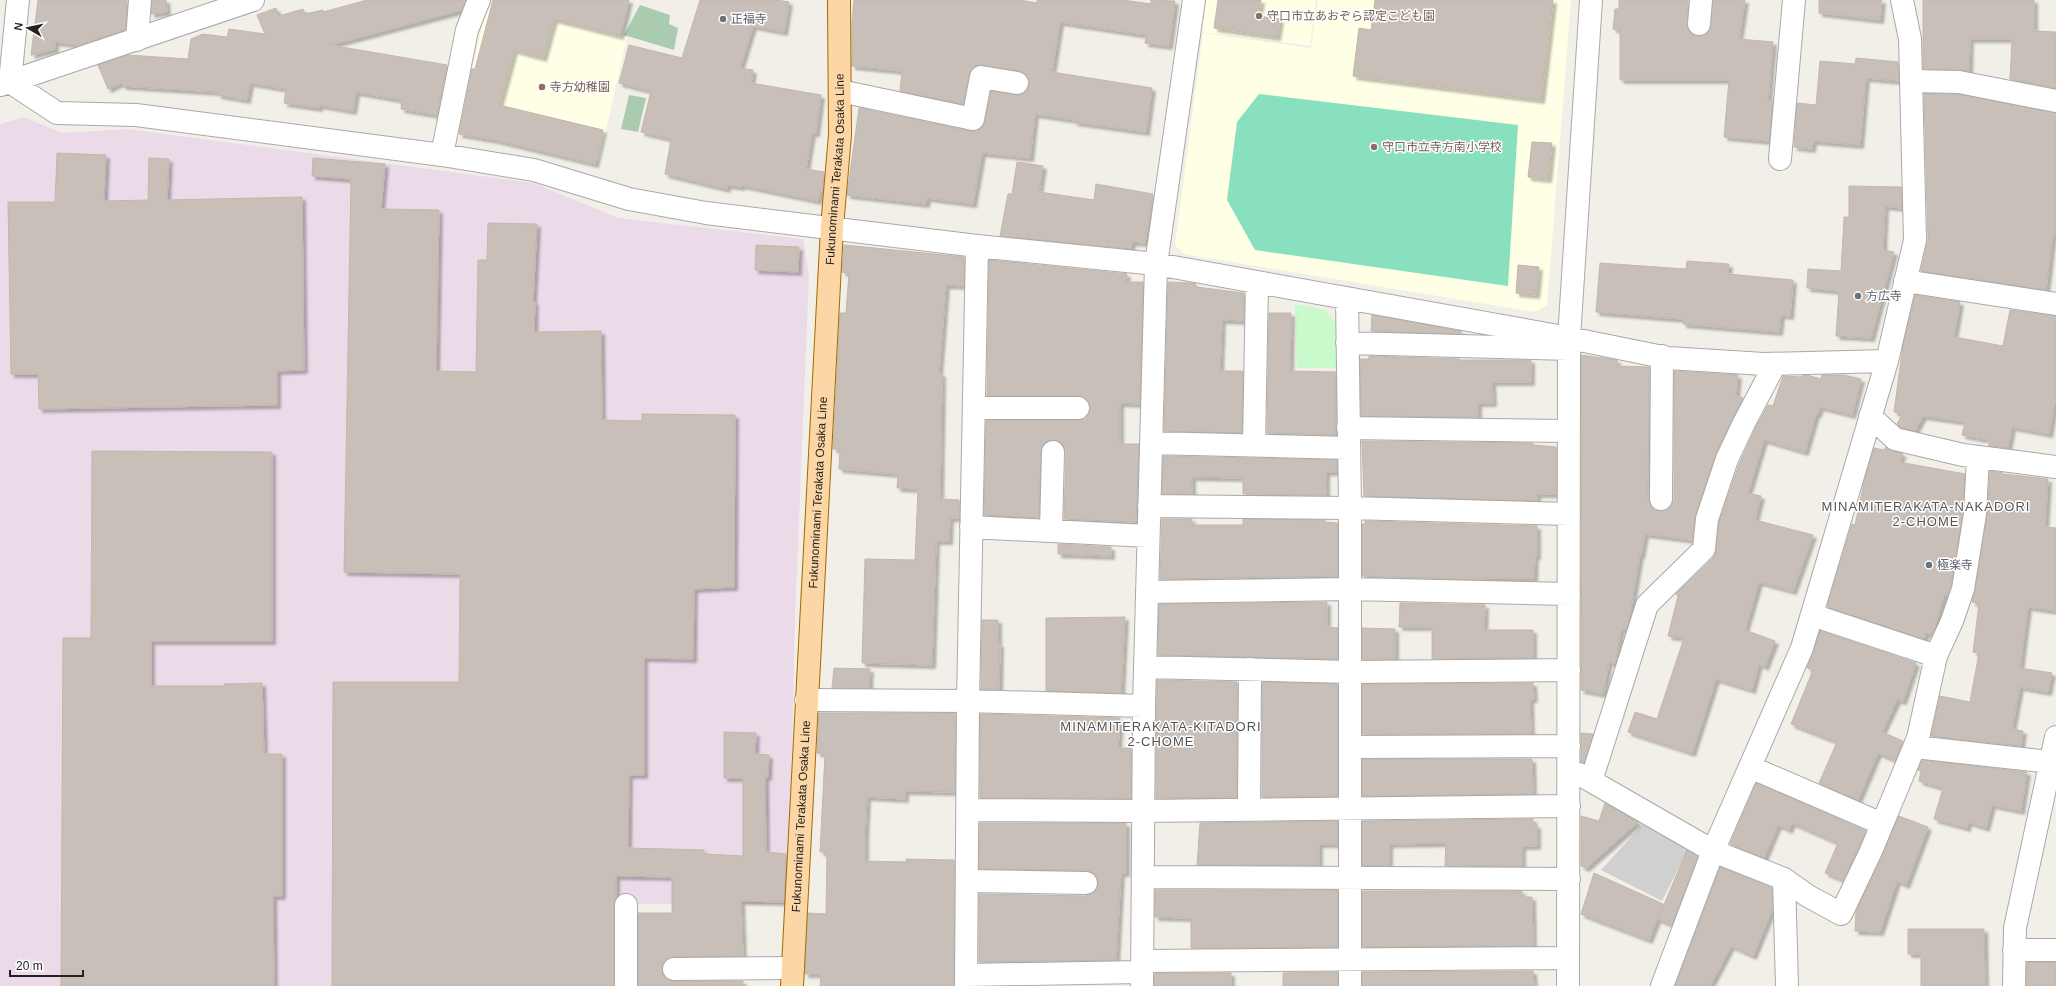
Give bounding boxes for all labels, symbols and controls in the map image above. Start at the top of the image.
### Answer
north arrow [8,8,48,48]
place label: 守口市立あおぞら認定こども園 [1267,9,1435,23]
marker: 守口市立あおぞら認定こども園 [1254,11,1264,21]
place label: 正福寺 [731,12,767,26]
marker: 正福寺 [718,14,728,24]
text: N [12,22,25,31]
street label: Fukunominami Terakata Osaka Line [823,73,847,265]
place label: 寺方幼稚園 [550,80,610,94]
marker: 寺方幼稚園 [537,82,547,92]
place label: 守口市立寺方南小学校 [1382,140,1502,154]
marker: 守口市立寺方南小学校 [1369,142,1379,152]
place label: 方広寺 [1866,289,1902,303]
marker: 方広寺 [1853,291,1863,301]
street label: Fukunominami Terakata Osaka Line [806,396,830,589]
district label: MINAMITERAKATA-NAKADORI 2-CHOME [1822,499,2030,529]
place label: 極楽寺 [1937,558,1973,572]
marker: 極楽寺 [1924,560,1934,570]
district label: MINAMITERAKATA-KITADORI 2-CHOME [1060,719,1262,749]
street label: Fukunominami Terakata Osaka Line [789,720,813,913]
scale bar [10,952,83,978]
text: 20 m [16,959,43,973]

